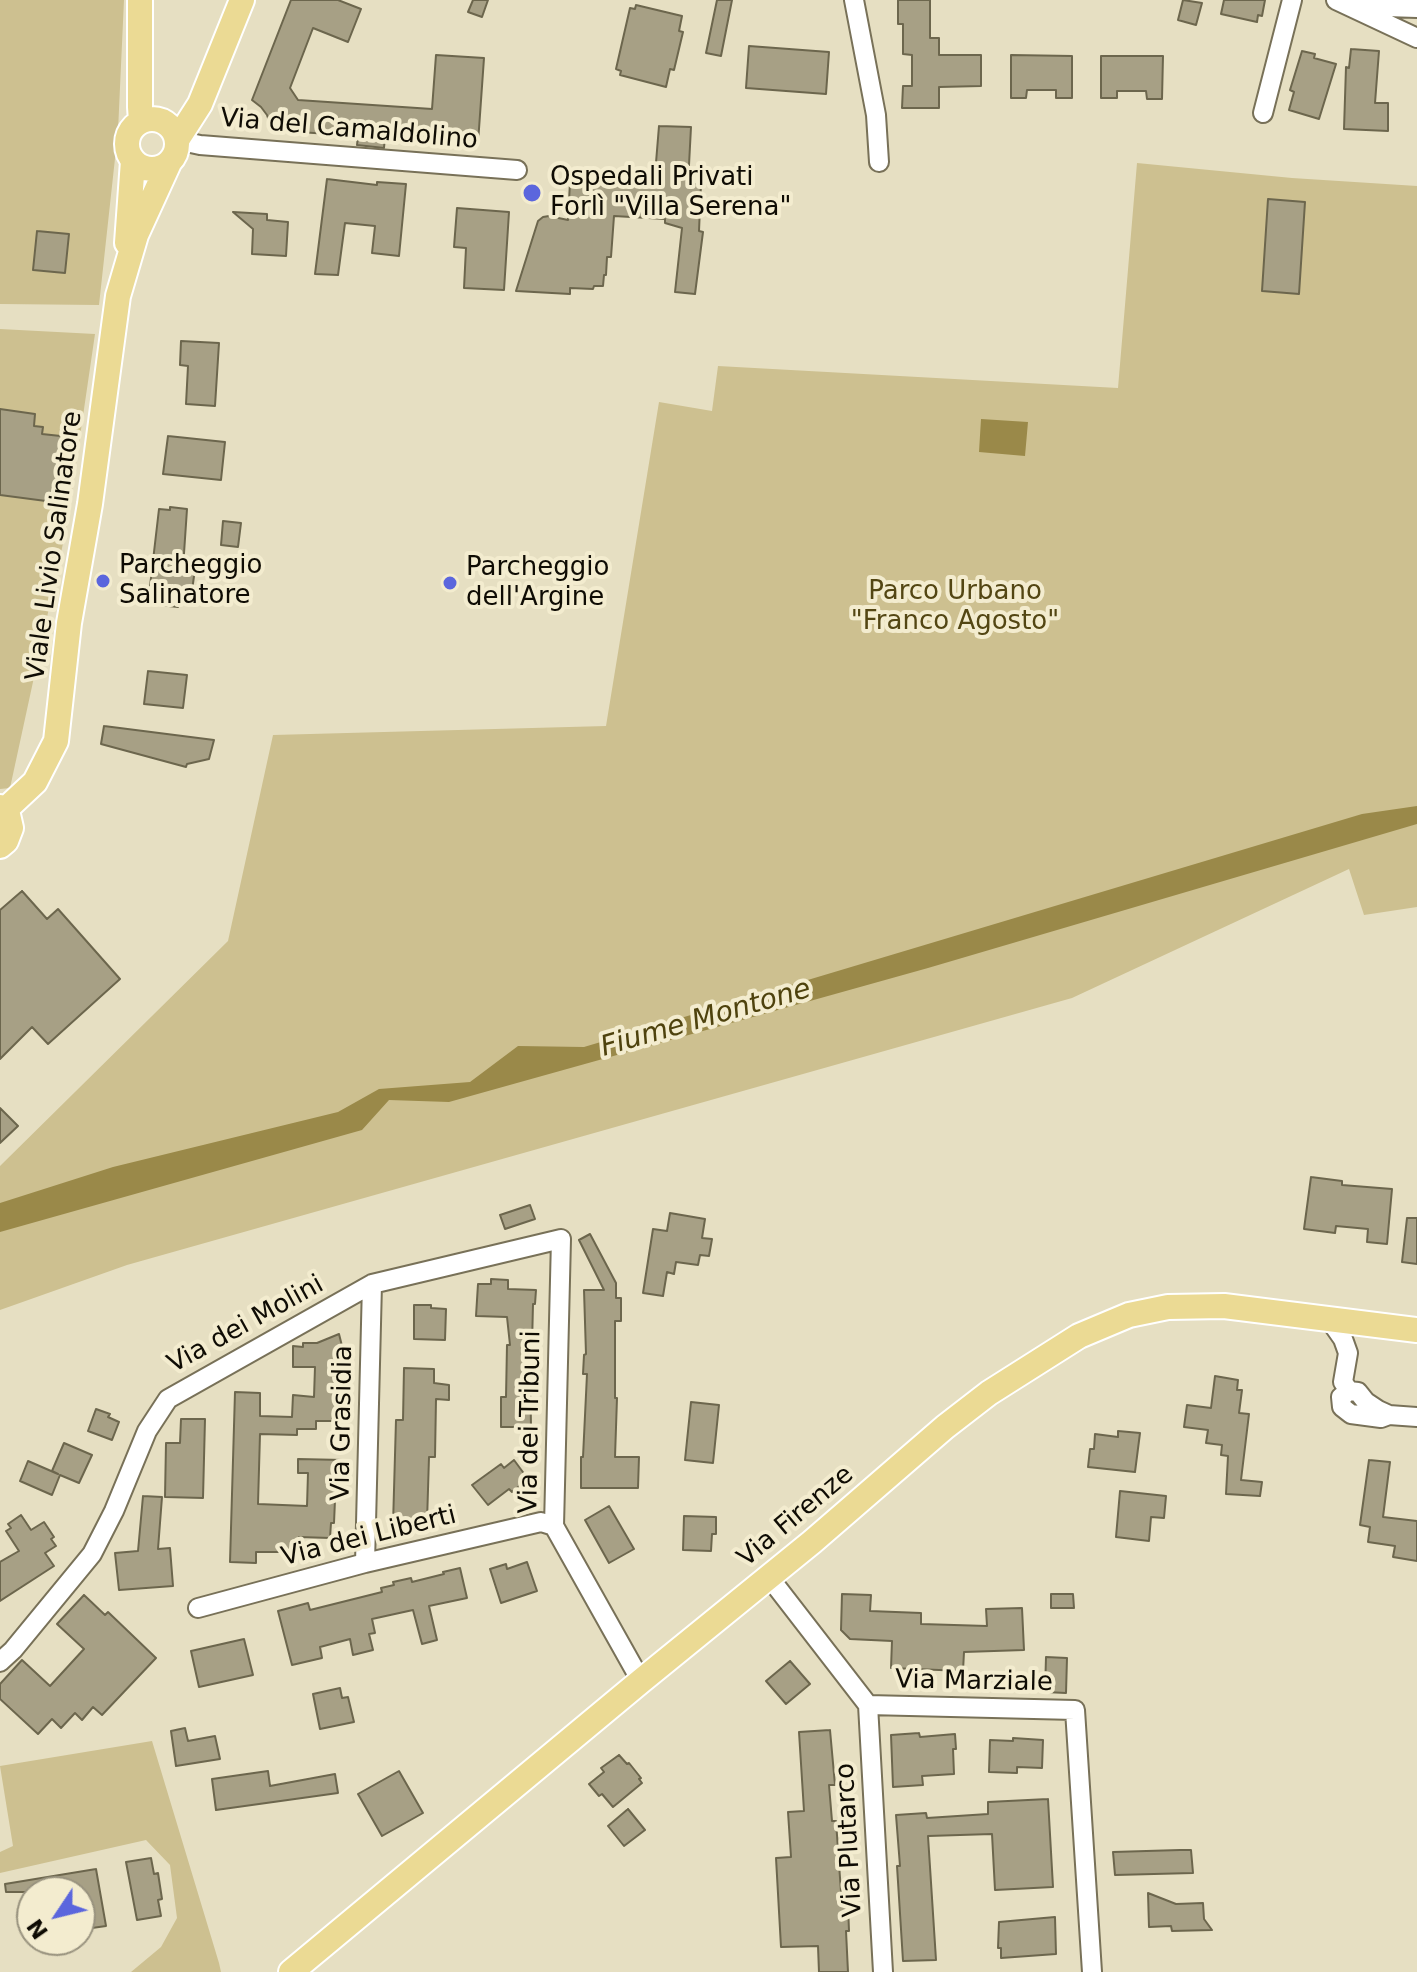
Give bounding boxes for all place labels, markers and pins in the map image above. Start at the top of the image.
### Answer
place label: Ospedali Privati Forlì "Villa Serena" [550,162,791,224]
marker: Ospedali Privati Forlì "Villa Serena" [521,182,543,204]
place label: Parcheggio Salinatore [119,550,262,612]
place label: Parcheggio dell'Argine [466,552,609,614]
marker: Parcheggio Salinatore [94,572,112,590]
marker: Parcheggio dell'Argine [441,574,459,592]

